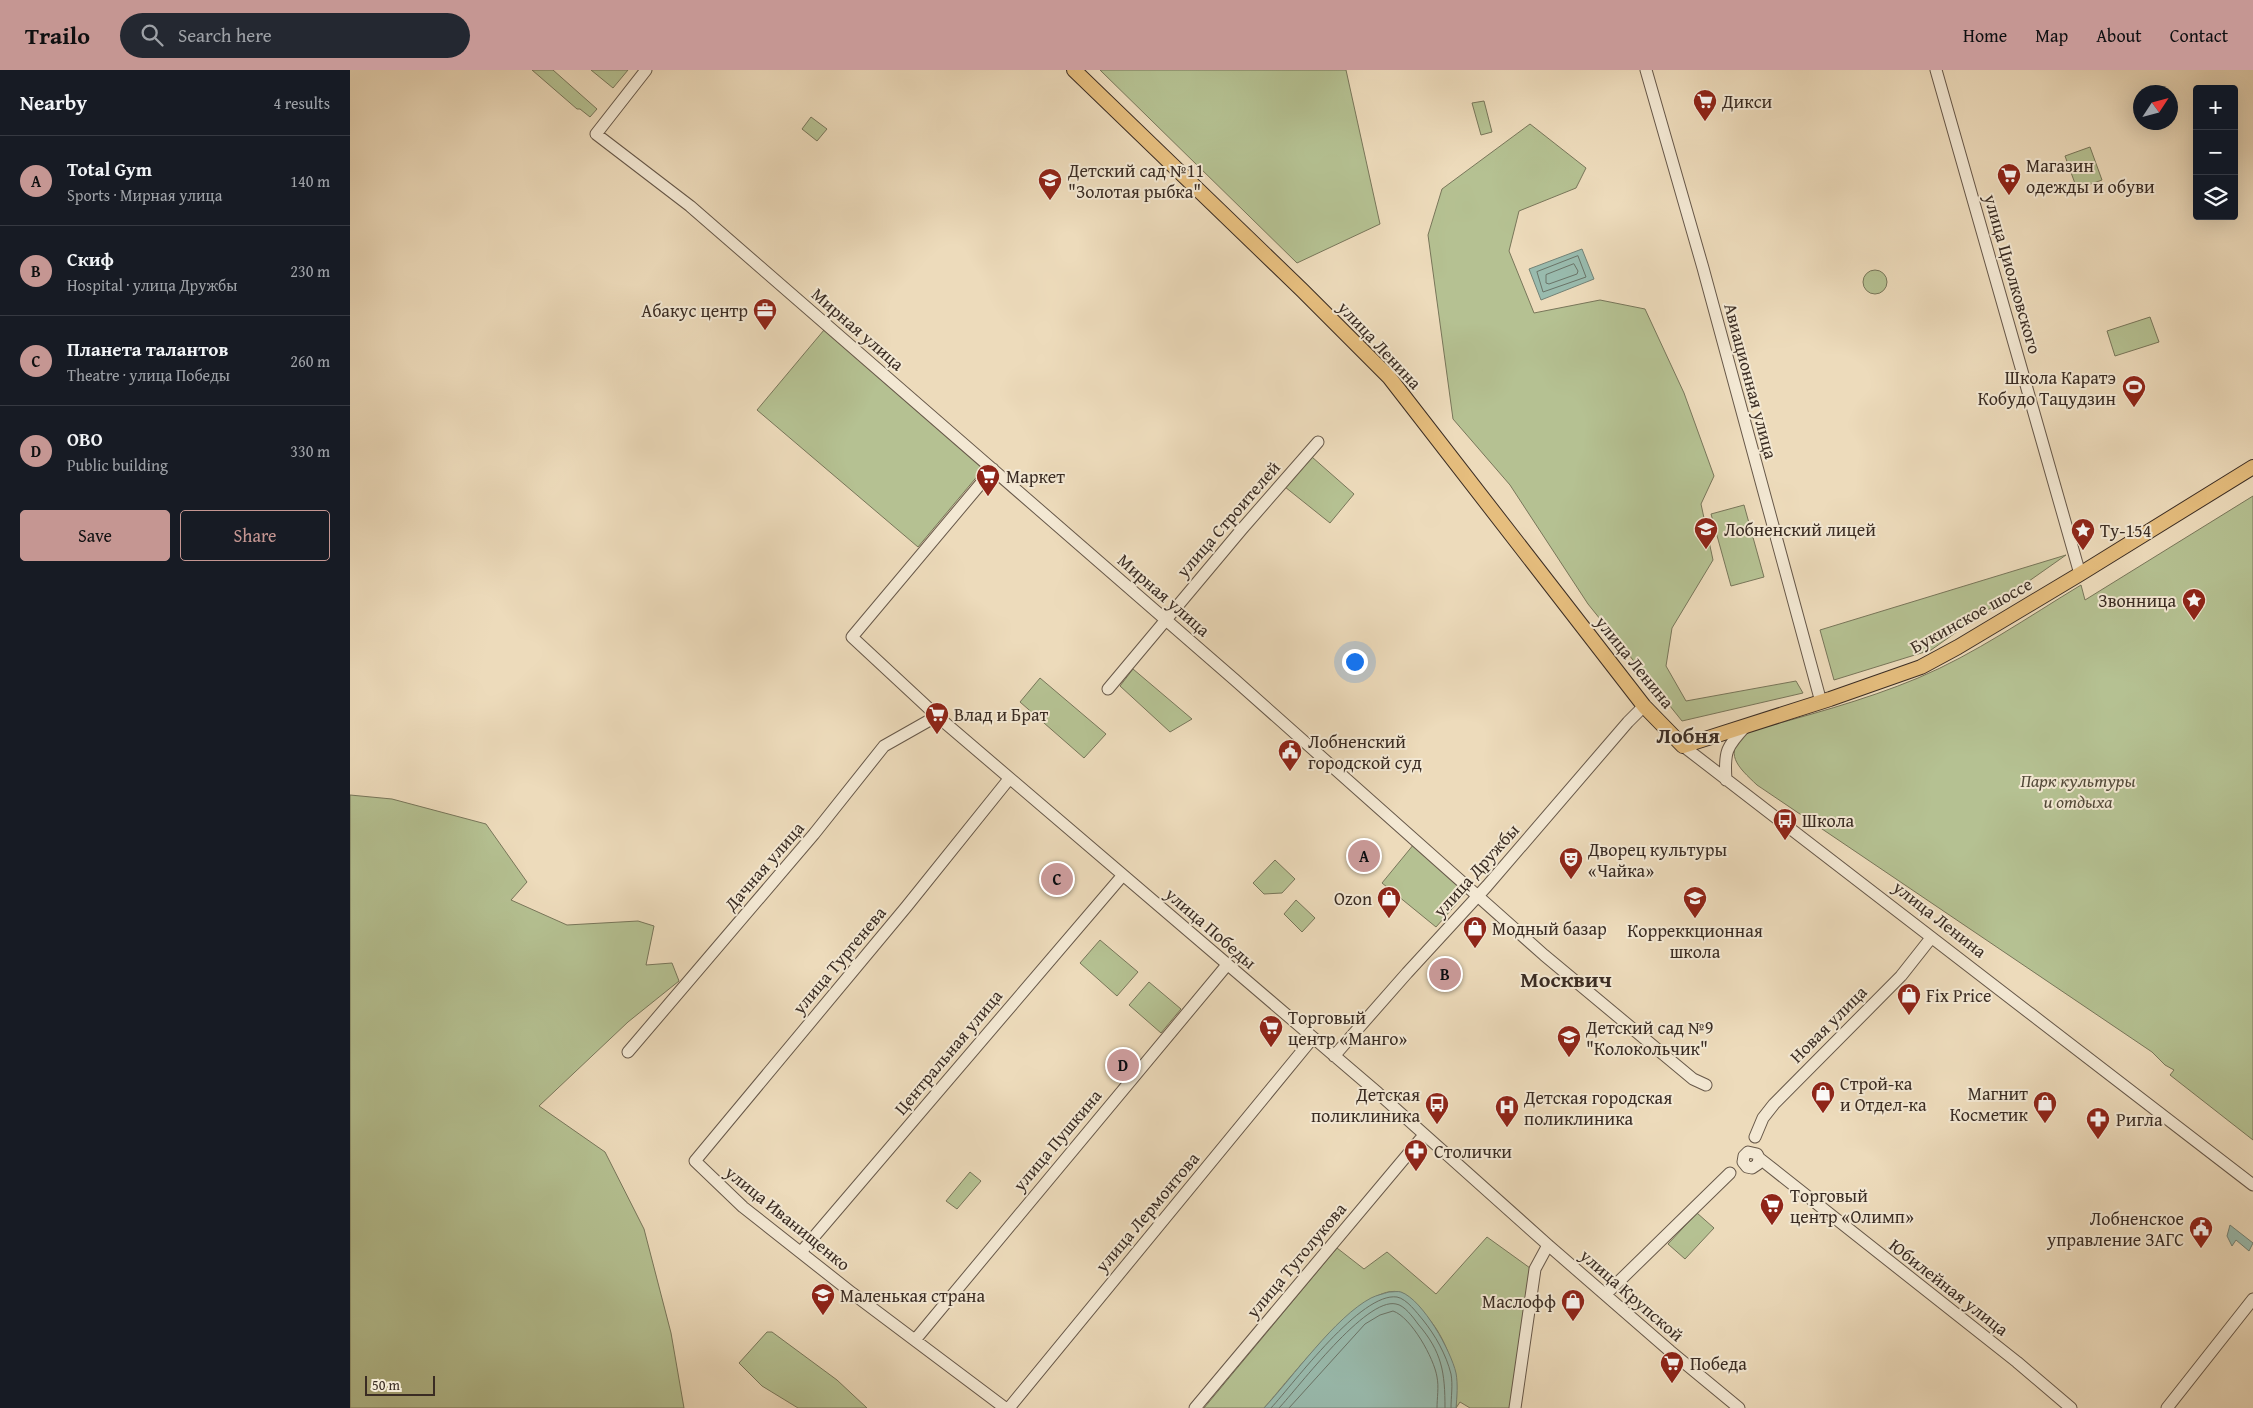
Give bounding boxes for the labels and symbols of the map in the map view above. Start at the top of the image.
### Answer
north arrow [2133,85,2178,130]
supermarket icon: Дикси [1692,88,1718,122]
place label: Дикси [1721,88,1773,115]
place label: Магазин одежды и обуви [2026,152,2155,200]
place label: Детский сад №11 "Золотая рыбка" [1067,157,1204,205]
supermarket icon: Магазин одежды и обуви [1996,162,2022,196]
school or university icon: Детский сад №11 "Золотая рыбка" [1037,167,1063,201]
street label: улица Циолковского [1977,190,2049,357]
street label: Мирная улица [806,281,911,377]
street label: улица Ленина [1331,294,1429,396]
place label: Абакус центр [641,297,748,324]
office icon: Абакус центр [752,297,778,331]
street label: Авиационная улица [1717,300,1785,462]
place label: Школа Каратэ Кобудо Тацудзин [1978,364,2116,412]
sports icon: Школа Каратэ Кобудо Тацудзин [2121,374,2147,408]
street label: улица Строителей [1169,455,1287,584]
supermarket icon: Маркет [975,463,1001,497]
place label: Маркет [1006,463,1065,490]
school or university icon: Лобненский лицей [1693,516,1719,550]
place label: Лобненский лицей [1724,516,1876,543]
place icon: Ту-154 [2070,517,2096,551]
place label: Ту-154 [2100,517,2151,544]
street label: Мирная улица [1112,547,1217,643]
street label: Букинское шоссе [1905,570,2037,660]
place label: Звонница [2098,587,2176,614]
place icon: Звонница [2181,587,2207,621]
street label: улица Ленина [1588,609,1681,715]
your location [1342,649,1368,675]
supermarket icon: Влад и Брат [924,701,950,735]
place label: Влад и Брат [954,701,1049,728]
district label: Лобня [1656,719,1720,751]
place label: Лобненский городской суд [1308,728,1422,776]
public building icon: Лобненский городской суд [1277,738,1303,772]
park label: Парк культуры и отдыха [2020,767,2136,815]
bus stop icon: Школа [1772,807,1798,841]
place label: Школа [1802,807,1855,834]
street label: Дачная улица [717,815,811,917]
street label: улица Дружбы [1426,817,1526,924]
place label: Дворец культуры «Чайка» [1587,836,1727,884]
pin: A [1348,837,1380,875]
theatre icon: Дворец культуры «Чайка» [1558,846,1584,880]
pin: C [1041,860,1073,898]
street label: улица Ленина [1887,873,1993,965]
street label: улица Победы [1159,880,1263,976]
place label: Ozon [1334,885,1372,912]
shop icon: Ozon [1376,885,1402,919]
school or university icon: Корреккционная школа [1682,885,1708,919]
street label: улица Тургенева [785,900,893,1021]
shop icon: Модный базар [1462,915,1488,949]
place label: Модный базар [1492,915,1607,942]
place label: Корреккционная школа [1627,917,1763,965]
pin: B [1429,955,1461,993]
district label: Москвич [1520,963,1612,995]
street label: Новая улица [1783,979,1873,1069]
shop icon: Fix Price [1896,982,1922,1016]
place label: Fix Price [1926,982,1992,1009]
street label: Центральная улица [887,983,1009,1121]
place label: Торговый центр «Манго» [1288,1004,1407,1052]
supermarket icon: Торговый центр «Манго» [1258,1014,1284,1048]
place label: Детский сад №9 "Колокольчик" [1585,1014,1713,1062]
school or university icon: Детский сад №9 "Колокольчик" [1556,1024,1582,1058]
pin: D [1107,1046,1139,1084]
place label: Строй-ка и Отдел-ка [1840,1070,1927,1118]
shop icon: Строй-ка и Отдел-ка [1810,1080,1836,1114]
place label: Магнит Косметик [1950,1080,2029,1128]
place label: Детская поликлиника [1311,1081,1420,1129]
street label: улица Пушкина [1005,1083,1108,1198]
place label: Детская городская поликлиника [1523,1084,1672,1132]
shop icon: Магнит Косметик [2032,1090,2058,1124]
bus stop icon: Детская поликлиника [1424,1091,1450,1125]
hospital icon: Детская городская поликлиника [1494,1094,1520,1128]
pharmacy icon: Ригла [2085,1106,2111,1140]
place label: Ригла [2116,1106,2163,1133]
pharmacy icon: Столички [1403,1138,1429,1172]
place label: Столички [1434,1138,1512,1165]
street label: улица Лермонтова [1088,1146,1206,1279]
street label: улица Иванищенко [719,1158,857,1277]
place label: Торговый центр «Олимп» [1790,1182,1914,1230]
supermarket icon: Торговый центр «Олимп» [1759,1192,1785,1226]
street label: улица Туголукова [1239,1196,1353,1324]
place label: Лобненское управление ЗАГС [2046,1205,2184,1253]
public building icon: Лобненское управление ЗАГС [2188,1215,2214,1249]
street label: Юбилейная улица [1884,1232,2015,1343]
street label: улица Крупской [1573,1242,1690,1348]
school or university icon: Маленькая страна [810,1282,836,1316]
place label: Маленькая страна [840,1282,985,1309]
place label: Маслофф [1482,1288,1556,1315]
shop icon: Маслофф [1560,1288,1586,1322]
supermarket icon: Победа [1659,1350,1685,1384]
place label: Победа [1690,1350,1747,1377]
scale bar [365,1373,435,1396]

